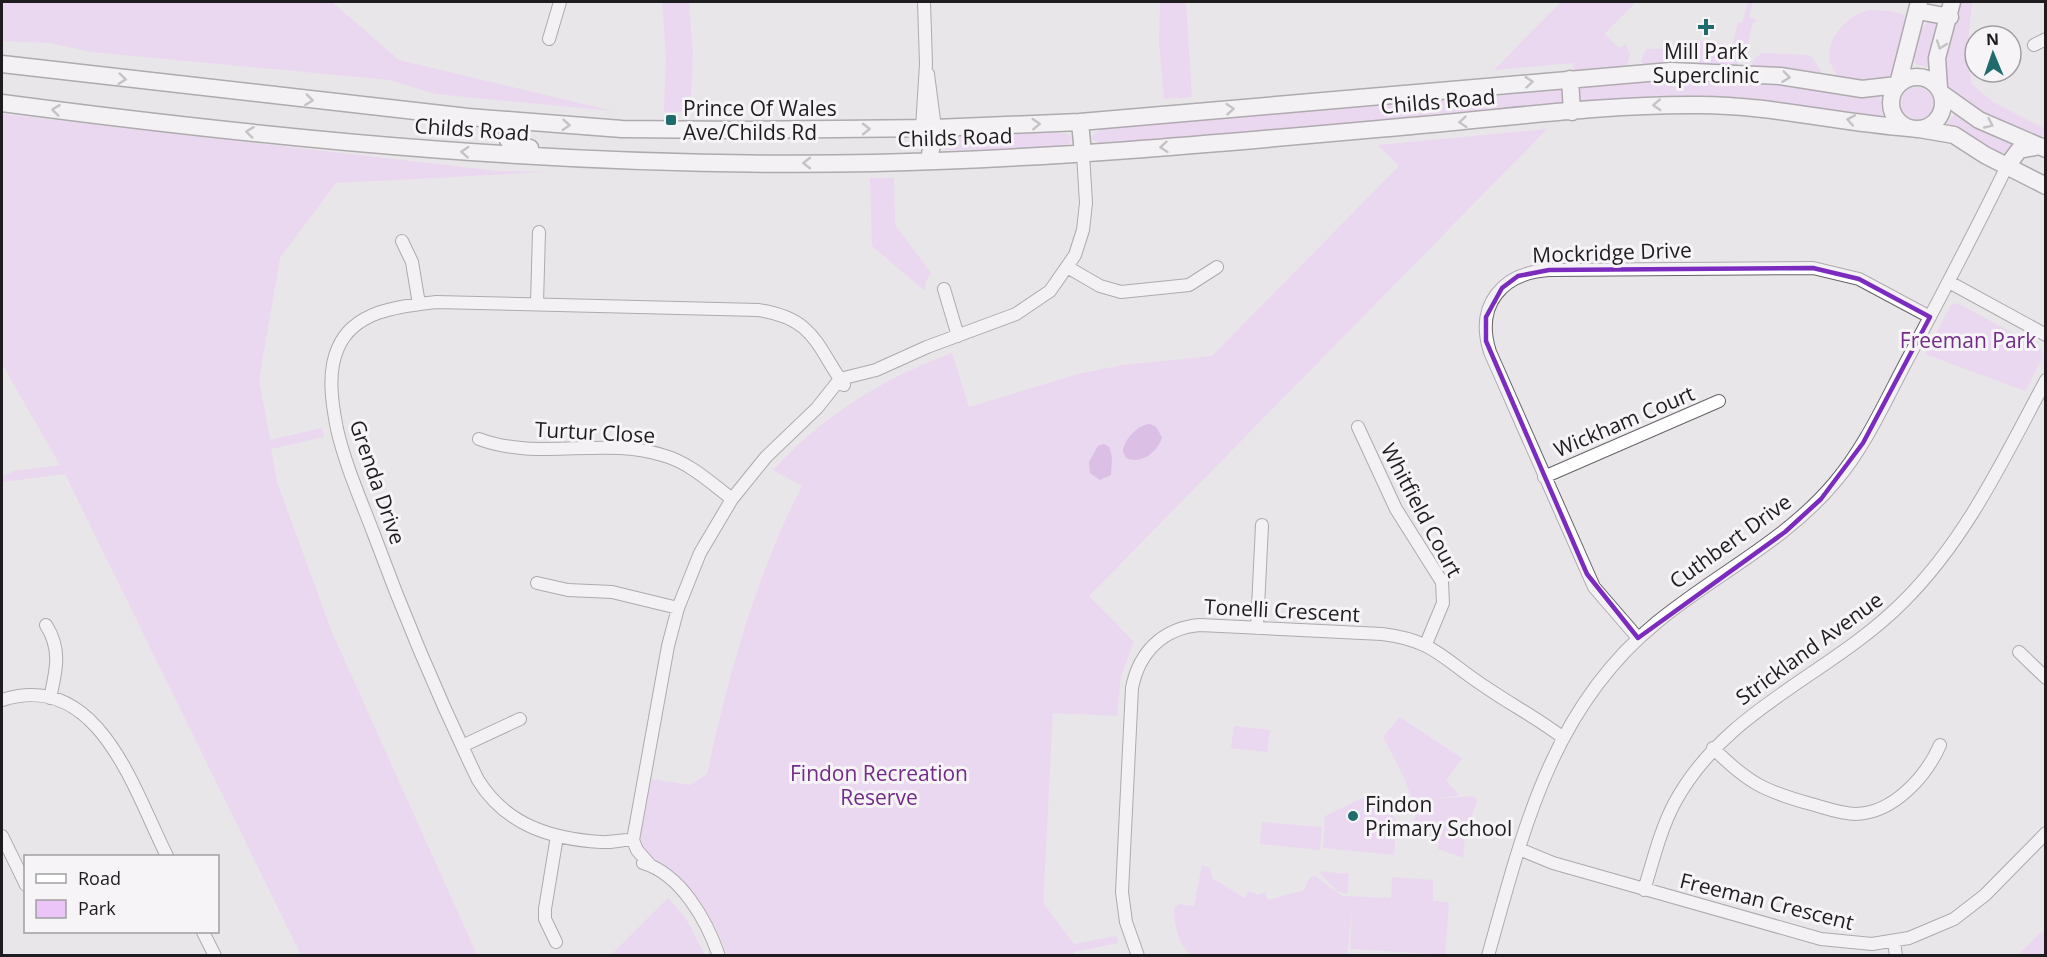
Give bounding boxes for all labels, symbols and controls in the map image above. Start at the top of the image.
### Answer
marker: Mill Park Superclinic [1697,18,1715,36]
north arrow [1963,24,2023,84]
text: N [1986,28,1999,50]
place label: Mill Park Superclinic [1653,37,1759,89]
one-way arrow [1936,39,1949,50]
one-way arrow [1782,70,1791,82]
one-way arrow [118,72,127,85]
one-way arrow [1524,76,1533,89]
street label: Childs Road [1379,82,1497,120]
one-way arrow [305,94,314,106]
place label: Prince Of Wales Ave/Childs Rd [683,94,837,146]
one-way arrow [1653,99,1662,112]
one-way arrow [1225,103,1235,116]
one-way arrow [51,104,60,116]
street label: Childs Road [414,111,530,147]
marker: Prince Of Wales Ave/Childs Rd [664,113,678,127]
one-way arrow [1847,114,1857,127]
one-way arrow [1458,115,1467,128]
one-way arrow [1031,117,1040,130]
one-way arrow [1982,117,1993,129]
one-way arrow [562,118,571,131]
street label: Childs Road [897,121,1013,153]
one-way arrow [862,123,871,135]
one-way arrow [245,126,254,139]
one-way arrow [1159,140,1169,153]
one-way arrow [460,146,469,159]
one-way arrow [803,157,812,169]
street label: Mockridge Drive [1532,235,1692,269]
park label: Freeman Park [1900,326,2036,354]
street label: Wickham Court [1549,379,1699,463]
street label: Turtur Close [534,415,656,449]
street label: Grenda Drive [344,416,412,548]
street label: Whitfield Court [1375,438,1469,582]
street label: Cuthbert Drive [1664,487,1796,595]
street label: Strickland Avenue [1730,585,1888,711]
street label: Tonelli Crescent [1203,592,1361,628]
park label: Findon Recreation Reserve [790,759,968,811]
place label: Findon Primary School [1365,790,1512,842]
marker: Findon Primary School [1346,809,1360,823]
legend [24,855,219,933]
text: Road [78,866,121,890]
street label: Freeman Crescent [1677,866,1857,936]
text: Park [78,896,116,920]

